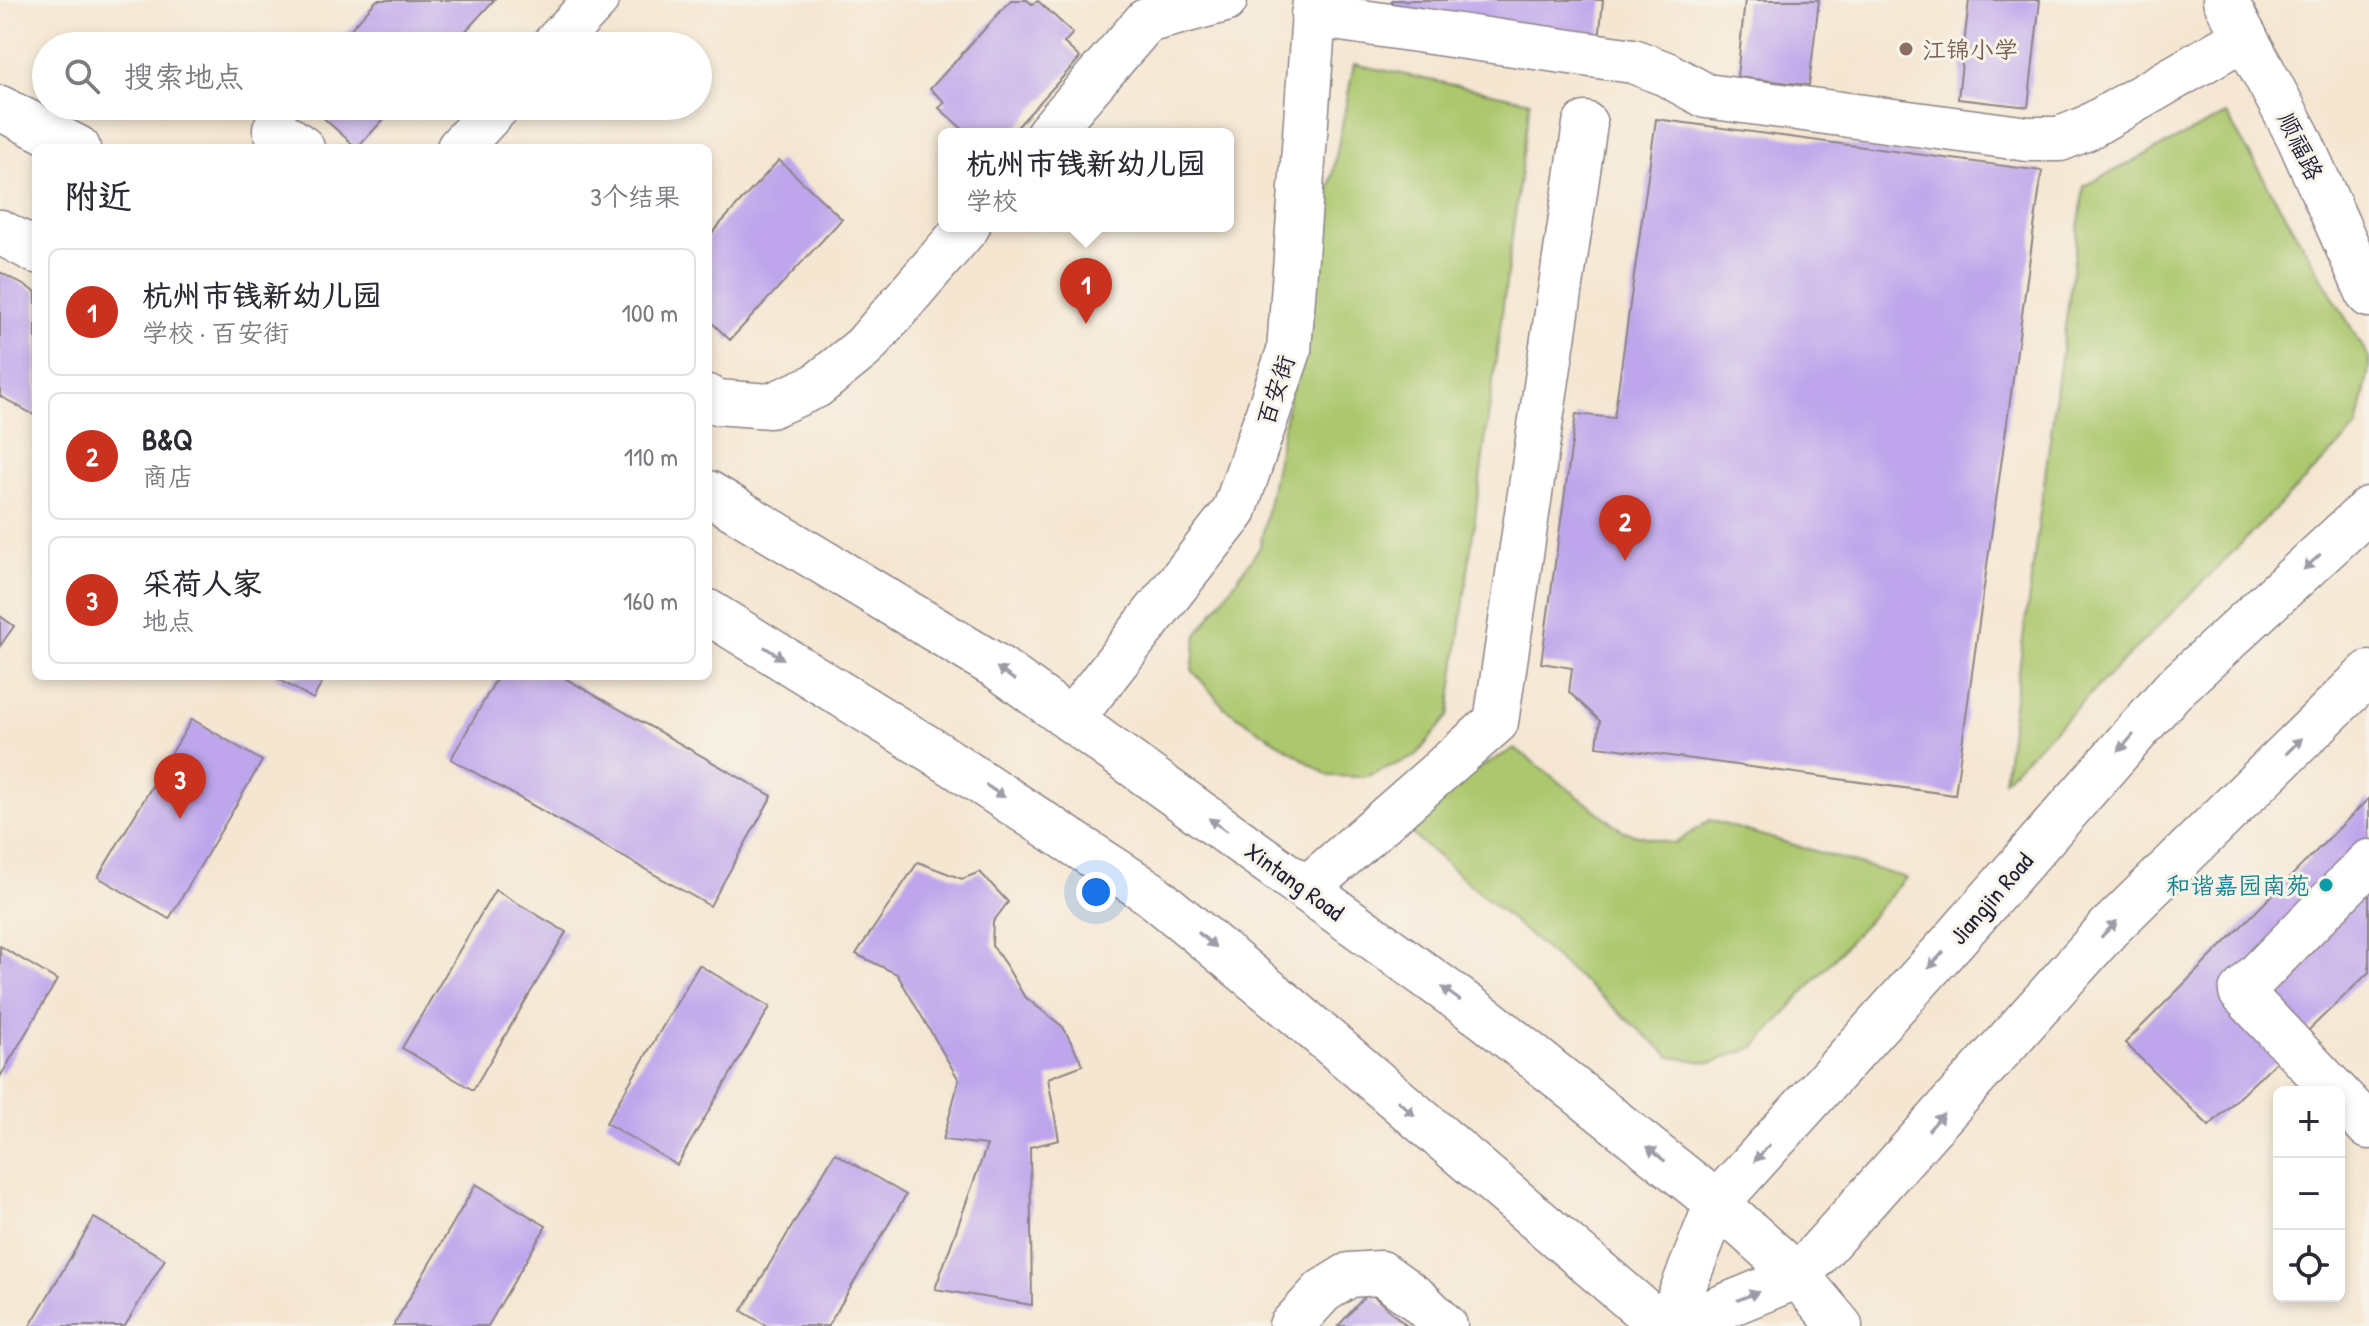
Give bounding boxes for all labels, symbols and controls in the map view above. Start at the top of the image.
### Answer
search box [32,32,712,120]
place label: 江锦小学 [1922,33,2018,65]
marker: 江锦小学 [1897,40,1915,58]
icon: search [60,54,104,98]
text: 搜索地点 [124,56,244,96]
street label: 顺福路 [2271,107,2331,185]
popup [938,128,1234,232]
text: 杭州市钱新幼儿园 [966,143,1206,183]
text: 附近 [64,173,132,219]
text: 3个结果 [590,179,680,214]
text: 学校 [966,183,1018,218]
pin: 1 [1060,258,1112,324]
text: 杭州市钱新幼儿园 [142,275,382,315]
text: 1 [87,295,97,330]
text: 100 m [622,295,678,330]
text: 学校 · 百安街 [142,315,289,350]
street label: 百安街 [1249,351,1301,429]
text: B&Q [142,419,193,459]
text: 2 [86,439,98,474]
text: 110 m [624,439,678,474]
text: 商店 [142,459,194,494]
pin: 2 [1599,495,1651,561]
one-way arrow [2302,552,2321,570]
text: 采荷人家 [142,563,262,603]
text: 3 [86,583,98,618]
text: 160 m [623,583,678,618]
text: 地点 [142,603,194,638]
one-way arrow [763,646,785,660]
one-way arrow [996,667,1017,682]
one-way arrow [2118,733,2135,753]
one-way arrow [2285,737,2303,756]
pin: 3 [154,753,206,819]
one-way arrow [984,784,1005,799]
one-way arrow [1207,818,1228,833]
street label: Xintang Road [1239,834,1351,928]
street label: Jiangjin Road [1942,845,2040,951]
place label: 和谐嘉园南苑 [2166,869,2310,901]
your location [1076,872,1116,912]
marker: 和谐嘉园南苑 [2317,876,2335,894]
one-way arrow [2100,920,2118,939]
one-way arrow [1197,931,1217,948]
one-way arrow [1928,950,1946,969]
one-way arrow [1441,987,1462,1002]
map controls [2273,1086,2345,1302]
button: + [2273,1086,2345,1158]
one-way arrow [1395,1099,1415,1116]
one-way arrow [1926,1113,1944,1132]
one-way arrow [1754,1142,1771,1162]
one-way arrow [1646,1146,1666,1163]
button: − [2273,1158,2345,1230]
button: locate [2273,1230,2345,1302]
one-way arrow [1736,1290,1760,1303]

